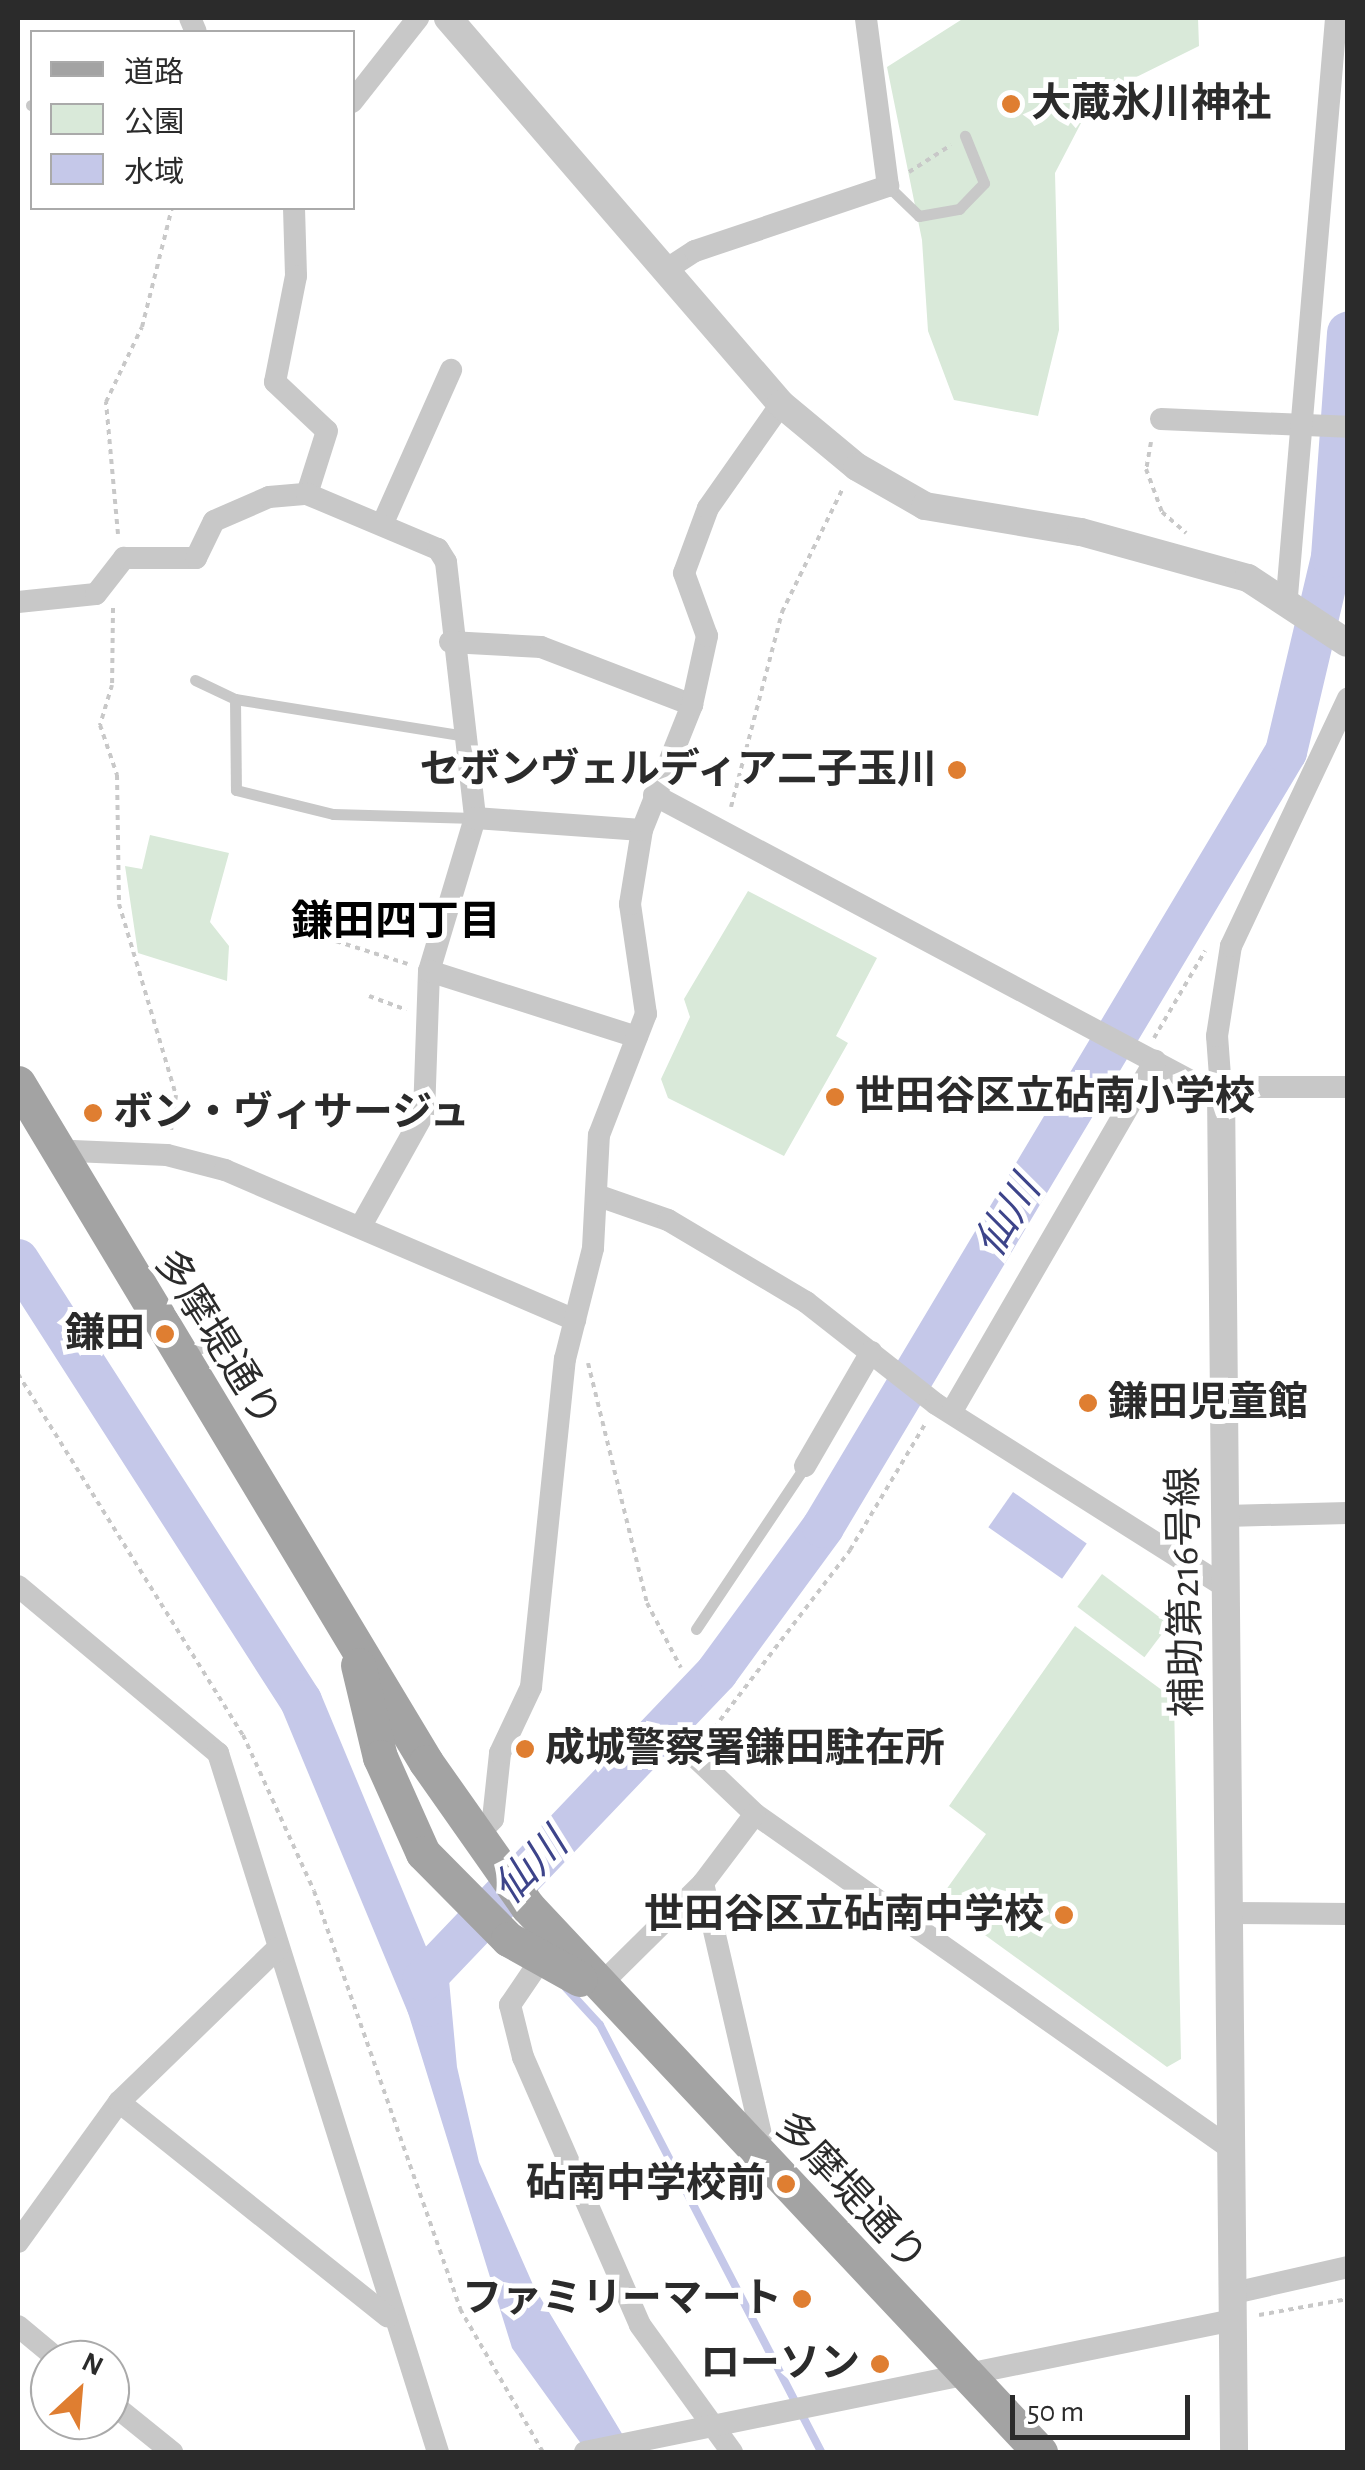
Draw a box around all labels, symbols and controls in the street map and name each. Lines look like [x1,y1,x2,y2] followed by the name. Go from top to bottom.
[30,30,355,210] legend
[124,58,184,88] text: 道路
[1031,80,1271,128] place label: 大蔵氷川神社
[1000,93,1022,115] marker: 大蔵氷川神社
[124,108,184,138] text: 公園
[124,158,184,188] text: 水域
[417,746,937,794] place label: セボンヴェルディア二子玉川
[946,759,968,781] marker: セボンヴェルディア二子玉川
[291,897,501,947] district label: 鎌田四丁目
[855,1073,1255,1121] place label: 世田谷区立砧南小学校
[824,1086,846,1108] marker: 世田谷区立砧南小学校
[113,1089,473,1137] place label: ボン・ヴィサージュ
[82,1102,104,1124] marker: ボン・ヴィサージュ
[965,1168,1051,1266] water label: 仙川
[144,1241,290,1437] street label: 多摩堤通り
[65,1310,145,1358] place label: 鎌田
[154,1323,176,1345] marker: 鎌田
[1108,1379,1308,1427] place label: 鎌田児童館
[1077,1392,1099,1414] marker: 鎌田児童館
[1160,1466,1212,1718] street label: 補助第216号線
[545,1725,945,1773] place label: 成城警察署鎌田駐在所
[514,1738,536,1760] marker: 成城警察署鎌田駐在所
[484,1819,578,1915] water label: 仙川
[644,1891,1044,1939] place label: 世田谷区立砧南中学校
[1053,1904,1075,1926] marker: 世田谷区立砧南中学校
[764,2102,936,2282] street label: 多摩堤通り
[526,2160,766,2208] place label: 砧南中学校前
[775,2173,797,2195] marker: 砧南中学校前
[462,2275,782,2323] place label: ファミリーマート
[791,2288,813,2310] marker: ファミリーマート
[30,2340,130,2440] north arrow
[700,2340,860,2388] place label: ローソン
[77,2348,107,2382] text: N
[869,2353,891,2375] marker: ローソン
[1015,2375,1195,2437] scale bar
[1027,2397,1084,2427] text: 50 m

